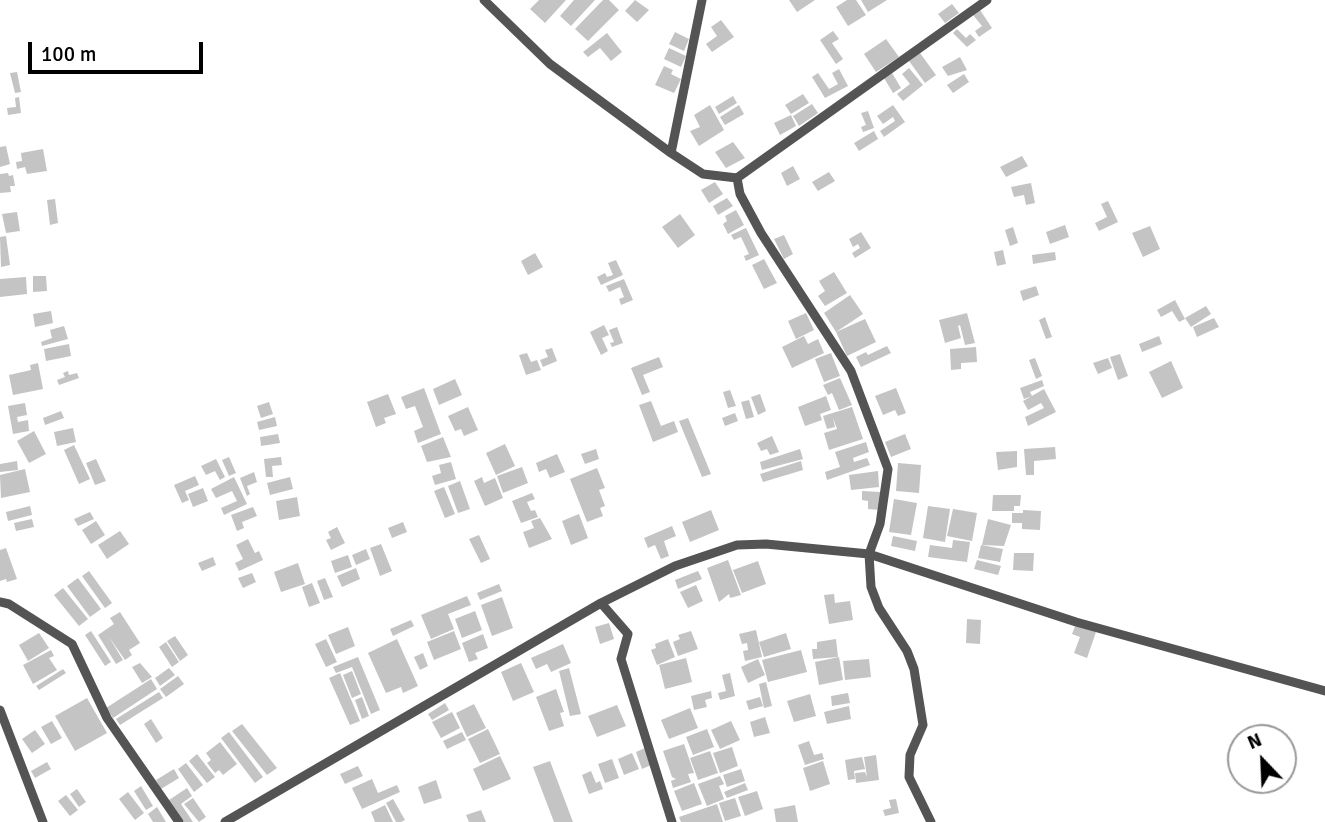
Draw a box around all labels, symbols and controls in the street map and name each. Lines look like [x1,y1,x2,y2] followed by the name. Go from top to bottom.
[32,28,206,72] scale bar
[41,41,96,67] text: 100 m
[1227,724,1297,794] north arrow
[1244,728,1265,755] text: N

